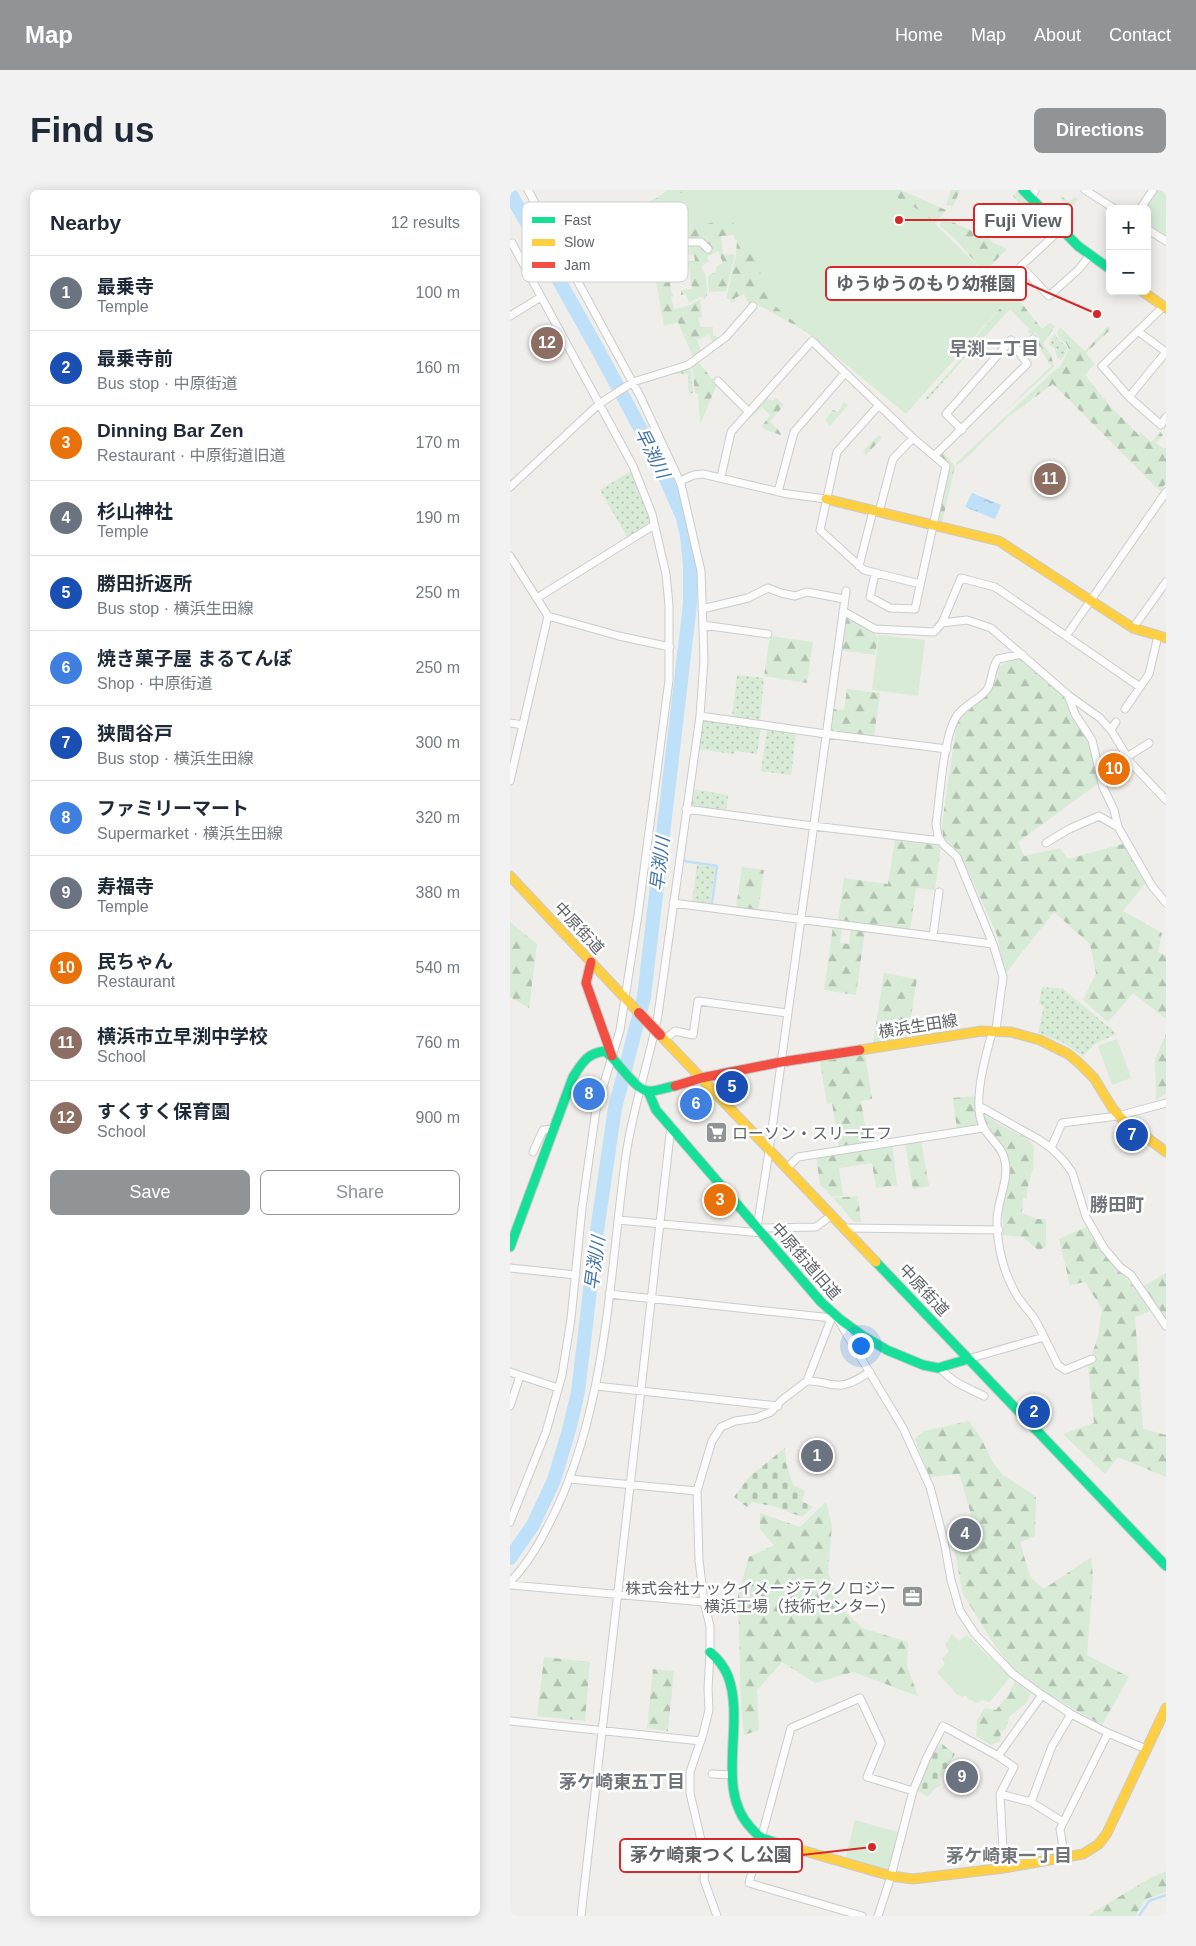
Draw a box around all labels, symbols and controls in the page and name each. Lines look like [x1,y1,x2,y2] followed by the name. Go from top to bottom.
[25,21,73,48] text: Map
[895,25,943,45] text: Home
[971,25,1006,45] text: Map
[1034,25,1081,45] text: About
[1109,25,1171,45] text: Contact
[1034,108,1166,153] button: Directions
[30,110,154,149] text: Find us
[522,202,688,282] legend
[974,204,1072,237] callout: Fuji View
[1106,205,1151,295] map controls
[1106,205,1151,250] button: +
[50,211,121,234] text: Nearby
[984,211,1063,231] text: Fuji View
[564,212,591,228] text: Fast
[391,214,460,231] text: 12 results
[564,234,595,250] text: Slow
[1106,250,1151,295] button: −
[564,257,590,273] text: Jam
[826,267,1026,300] callout: ゆうゆうのもり幼稚園
[836,274,1016,294] text: ゆうゆうのもり幼稚園
[97,276,154,297] text: 最乗寺
[62,284,70,301] text: 1
[416,284,460,301] text: 100 m
[97,298,149,315] text: Temple
[531,324,563,362] pin: 12
[949,339,1039,359] district label: 早渕二丁目
[97,348,173,369] text: 最乗寺前
[62,359,70,376] text: 2
[416,359,460,376] text: 160 m
[97,375,237,392] text: Bus stop · 中原街道
[97,420,244,441] text: Dinning Bar Zen
[631,424,674,483] water label: 早渕川
[62,434,70,451] text: 3
[416,434,460,451] text: 170 m
[97,447,286,464] text: Restaurant · 中原街道旧道
[1034,460,1066,498] pin: 11
[97,501,173,522] text: 杉山神社
[62,509,70,526] text: 4
[416,509,460,526] text: 190 m
[97,523,149,540] text: Temple
[97,573,192,594] text: 勝田折返所
[62,584,70,601] text: 5
[416,584,460,601] text: 250 m
[97,600,253,617] text: Bus stop · 横浜生田線
[97,648,292,669] text: 焼き菓子屋 まるてんぽ
[62,659,70,676] text: 6
[416,659,460,676] text: 250 m
[97,675,213,692] text: Shop · 中原街道
[97,723,173,744] text: 狭間谷戸
[62,734,70,751] text: 7
[416,734,460,751] text: 300 m
[97,750,253,767] text: Bus stop · 横浜生田線
[1098,750,1130,788] pin: 10
[97,798,249,819] text: ファミリーマート
[62,809,70,826] text: 8
[416,809,460,826] text: 320 m
[97,825,283,842] text: Supermarket · 横浜生田線
[647,834,673,892] water label: 早渕川
[97,876,154,897] text: 寿福寺
[62,884,70,901] text: 9
[416,884,460,901] text: 380 m
[97,898,149,915] text: Temple
[551,899,607,957] street label: 中原街道
[97,951,173,972] text: 民ちゃん
[57,959,75,976] text: 10
[416,959,460,976] text: 540 m
[97,973,175,990] text: Restaurant
[877,1011,959,1041] street label: 横浜生田線
[97,1026,268,1047] text: 横浜市立早渕中学校
[58,1034,74,1051] text: 11
[416,1034,460,1051] text: 760 m
[97,1048,146,1065] text: School
[716,1068,748,1106] pin: 5
[573,1075,605,1113] pin: 8
[680,1085,712,1123] pin: 6
[97,1101,230,1122] text: すくすく保育園
[57,1109,75,1126] text: 12
[416,1109,460,1126] text: 900 m
[1116,1116,1148,1154] pin: 7
[704,1121,728,1145] supermarket icon: ローソン・スリーエフ
[97,1123,146,1140] text: School
[732,1125,892,1142] place label: ローソン・スリーエフ
[50,1170,250,1215] button: Save
[260,1170,460,1215] button: Share
[704,1181,736,1219] pin: 3
[1090,1195,1144,1215] district label: 勝田町
[768,1219,844,1303] street label: 中原街道旧道
[581,1233,609,1291] water label: 早渕川
[896,1261,952,1319] street label: 中原街道
[848,1333,874,1359] your location
[1018,1393,1050,1431] pin: 2
[801,1437,833,1475] pin: 1
[949,1515,981,1553] pin: 4
[625,1580,896,1615] place label: 株式会社ナックイメージテクノロジー 横浜工場（技術センター）
[900,1585,924,1609] office icon: 株式会社ナックイメージテクノロジー 横浜工場（技術センター）
[946,1758,978,1796] pin: 9
[559,1772,685,1792] district label: 茅ケ崎東五丁目
[620,1839,802,1872] callout: 茅ケ崎東つくし公園
[630,1845,792,1865] text: 茅ケ崎東つくし公園
[946,1846,1072,1866] district label: 茅ケ崎東一丁目

